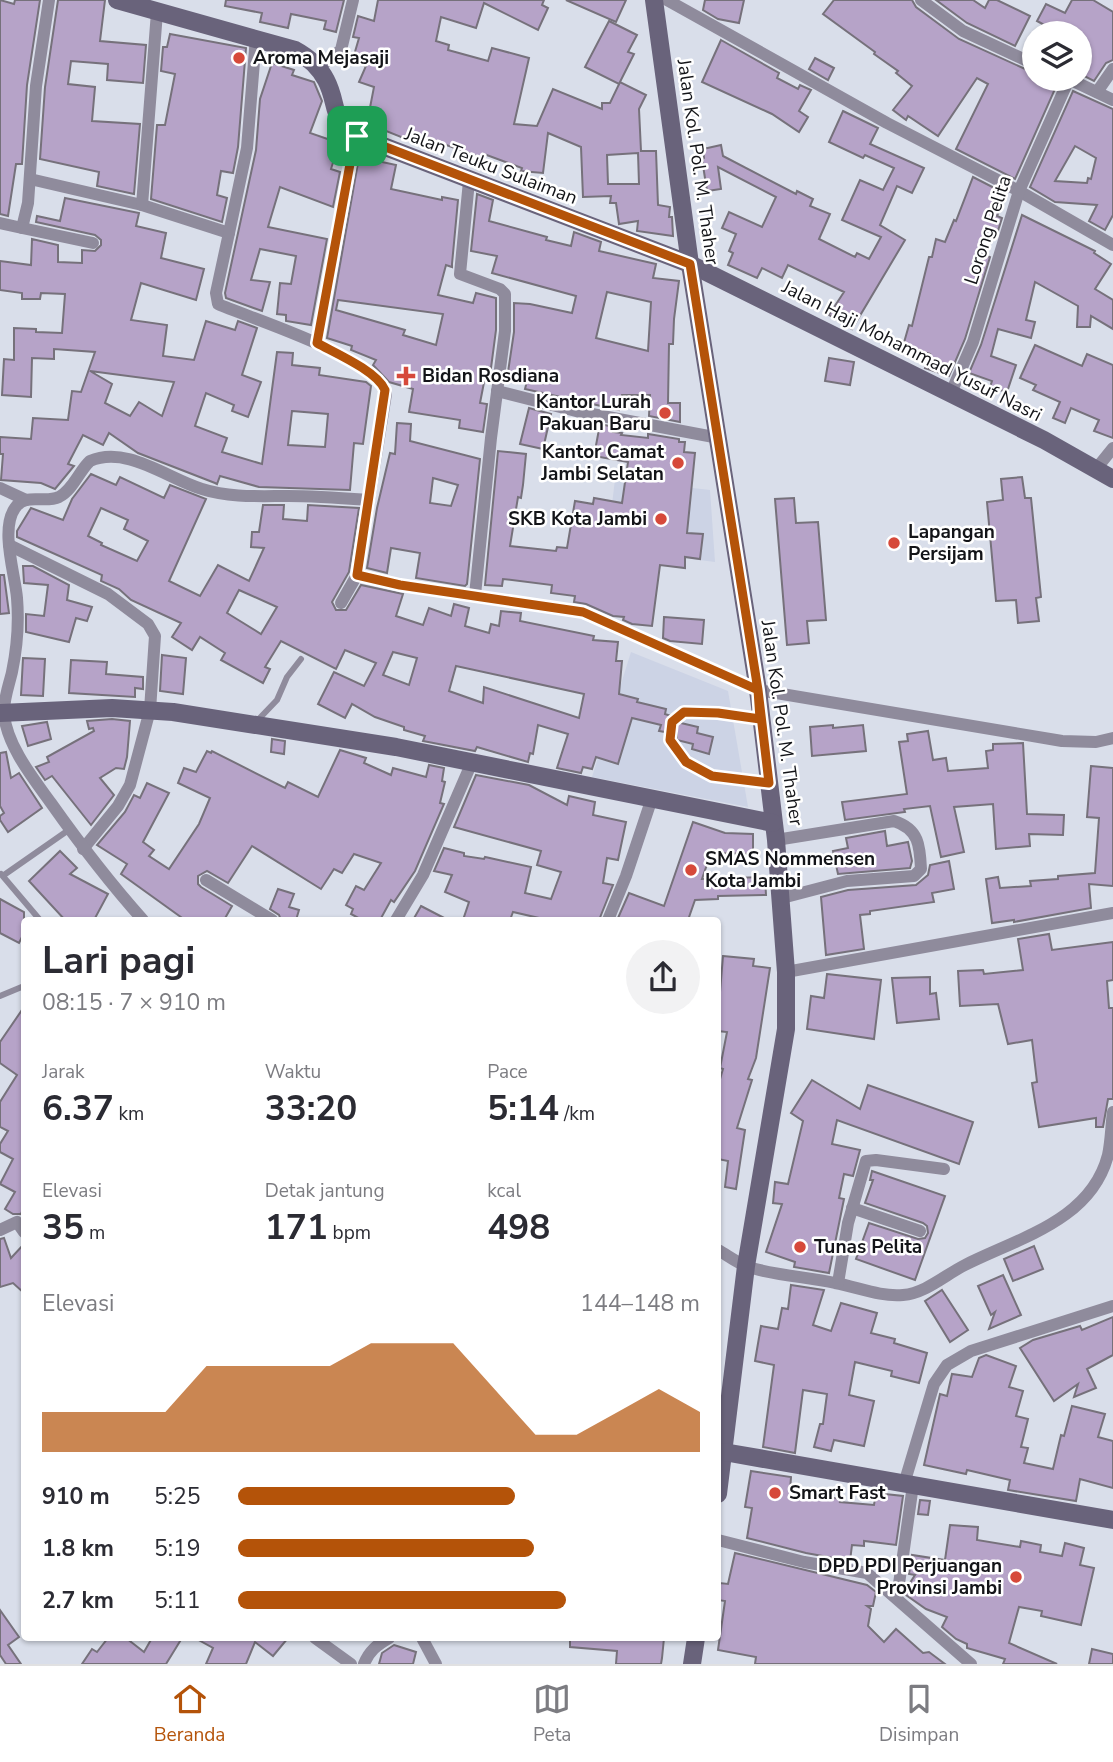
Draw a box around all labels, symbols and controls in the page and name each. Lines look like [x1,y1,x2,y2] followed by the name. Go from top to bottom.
[1022,21,1092,91] map controls
[1022,21,1092,91] button: layers
[253,45,389,71] place label: Aroma Mejasaji
[231,50,247,66] marker: Aroma Mejasaji
[671,56,725,267] street label: Jalan Kol. Pol. M. Thaher
[327,106,387,166] pin
[338,117,376,155] icon: arrive
[400,121,581,211] street label: Jalan Teuku Sulaiman
[958,172,1018,288] street label: Lorong Pelita
[777,274,1046,428] street label: Jalan Haji Mohammad Yusuf Nasri
[422,363,559,389] place label: Bidan Rosdiana
[396,366,416,386] marker: Bidan Rosdiana
[536,389,651,437] place label: Kantor Lurah Pakuan Baru
[657,405,673,421] marker: Kantor Lurah Pakuan Baru
[540,439,665,487] place label: Kantor Camat Jambi Selatan
[670,455,686,471] marker: Kantor Camat Jambi Selatan
[508,506,647,532] place label: SKB Kota Jambi
[653,511,669,527] marker: SKB Kota Jambi
[908,519,995,567] place label: Lapangan Persijam
[886,535,902,551] marker: Lapangan Persijam
[755,617,809,828] street label: Jalan Kol. Pol. M. Thaher
[705,846,875,894] place label: SMAS Nommensen Kota Jambi
[683,862,699,878] marker: SMAS Nommensen Kota Jambi
[42,935,195,986] text: Lari pagi
[626,940,700,1014] button: share
[42,987,226,1018] text: 08:15 · 7 × 910 m
[42,1059,85,1085] text: Jarak
[265,1059,321,1085] text: Waktu
[487,1059,528,1085] text: Pace
[42,1085,114,1132] text: 6.37
[265,1085,357,1132] text: 33:20
[487,1085,559,1132] text: 5:14
[114,1101,144,1127] text: km
[559,1101,595,1127] text: /km
[42,1178,102,1204] text: Elevasi
[265,1178,385,1204] text: Detak jantung
[487,1178,521,1204] text: kcal
[42,1204,84,1251] text: 35
[265,1204,328,1251] text: 171
[487,1204,550,1251] text: 498
[84,1220,105,1246] text: m
[328,1220,371,1246] text: bpm
[814,1234,922,1260] place label: Tunas Pelita
[792,1239,808,1255] marker: Tunas Pelita
[42,1288,114,1319] text: Elevasi
[580,1288,700,1319] text: 144–148 m
[789,1480,886,1506] place label: Smart Fast
[42,1481,110,1512] text: 910 m
[154,1481,201,1512] text: 5:25
[767,1485,783,1501] marker: Smart Fast
[42,1533,114,1564] text: 1.8 km
[154,1533,201,1564] text: 5:19
[818,1553,1002,1601] place label: DPD PDI Perjuangan Provinsi Jambi
[1008,1569,1024,1585] marker: DPD PDI Perjuangan Provinsi Jambi
[42,1585,114,1616] text: 2.7 km
[154,1585,201,1616] text: 5:11
[154,1680,225,1748] tab: Beranda
[533,1680,571,1748] tab: Peta
[879,1680,959,1748] tab: Disimpan

